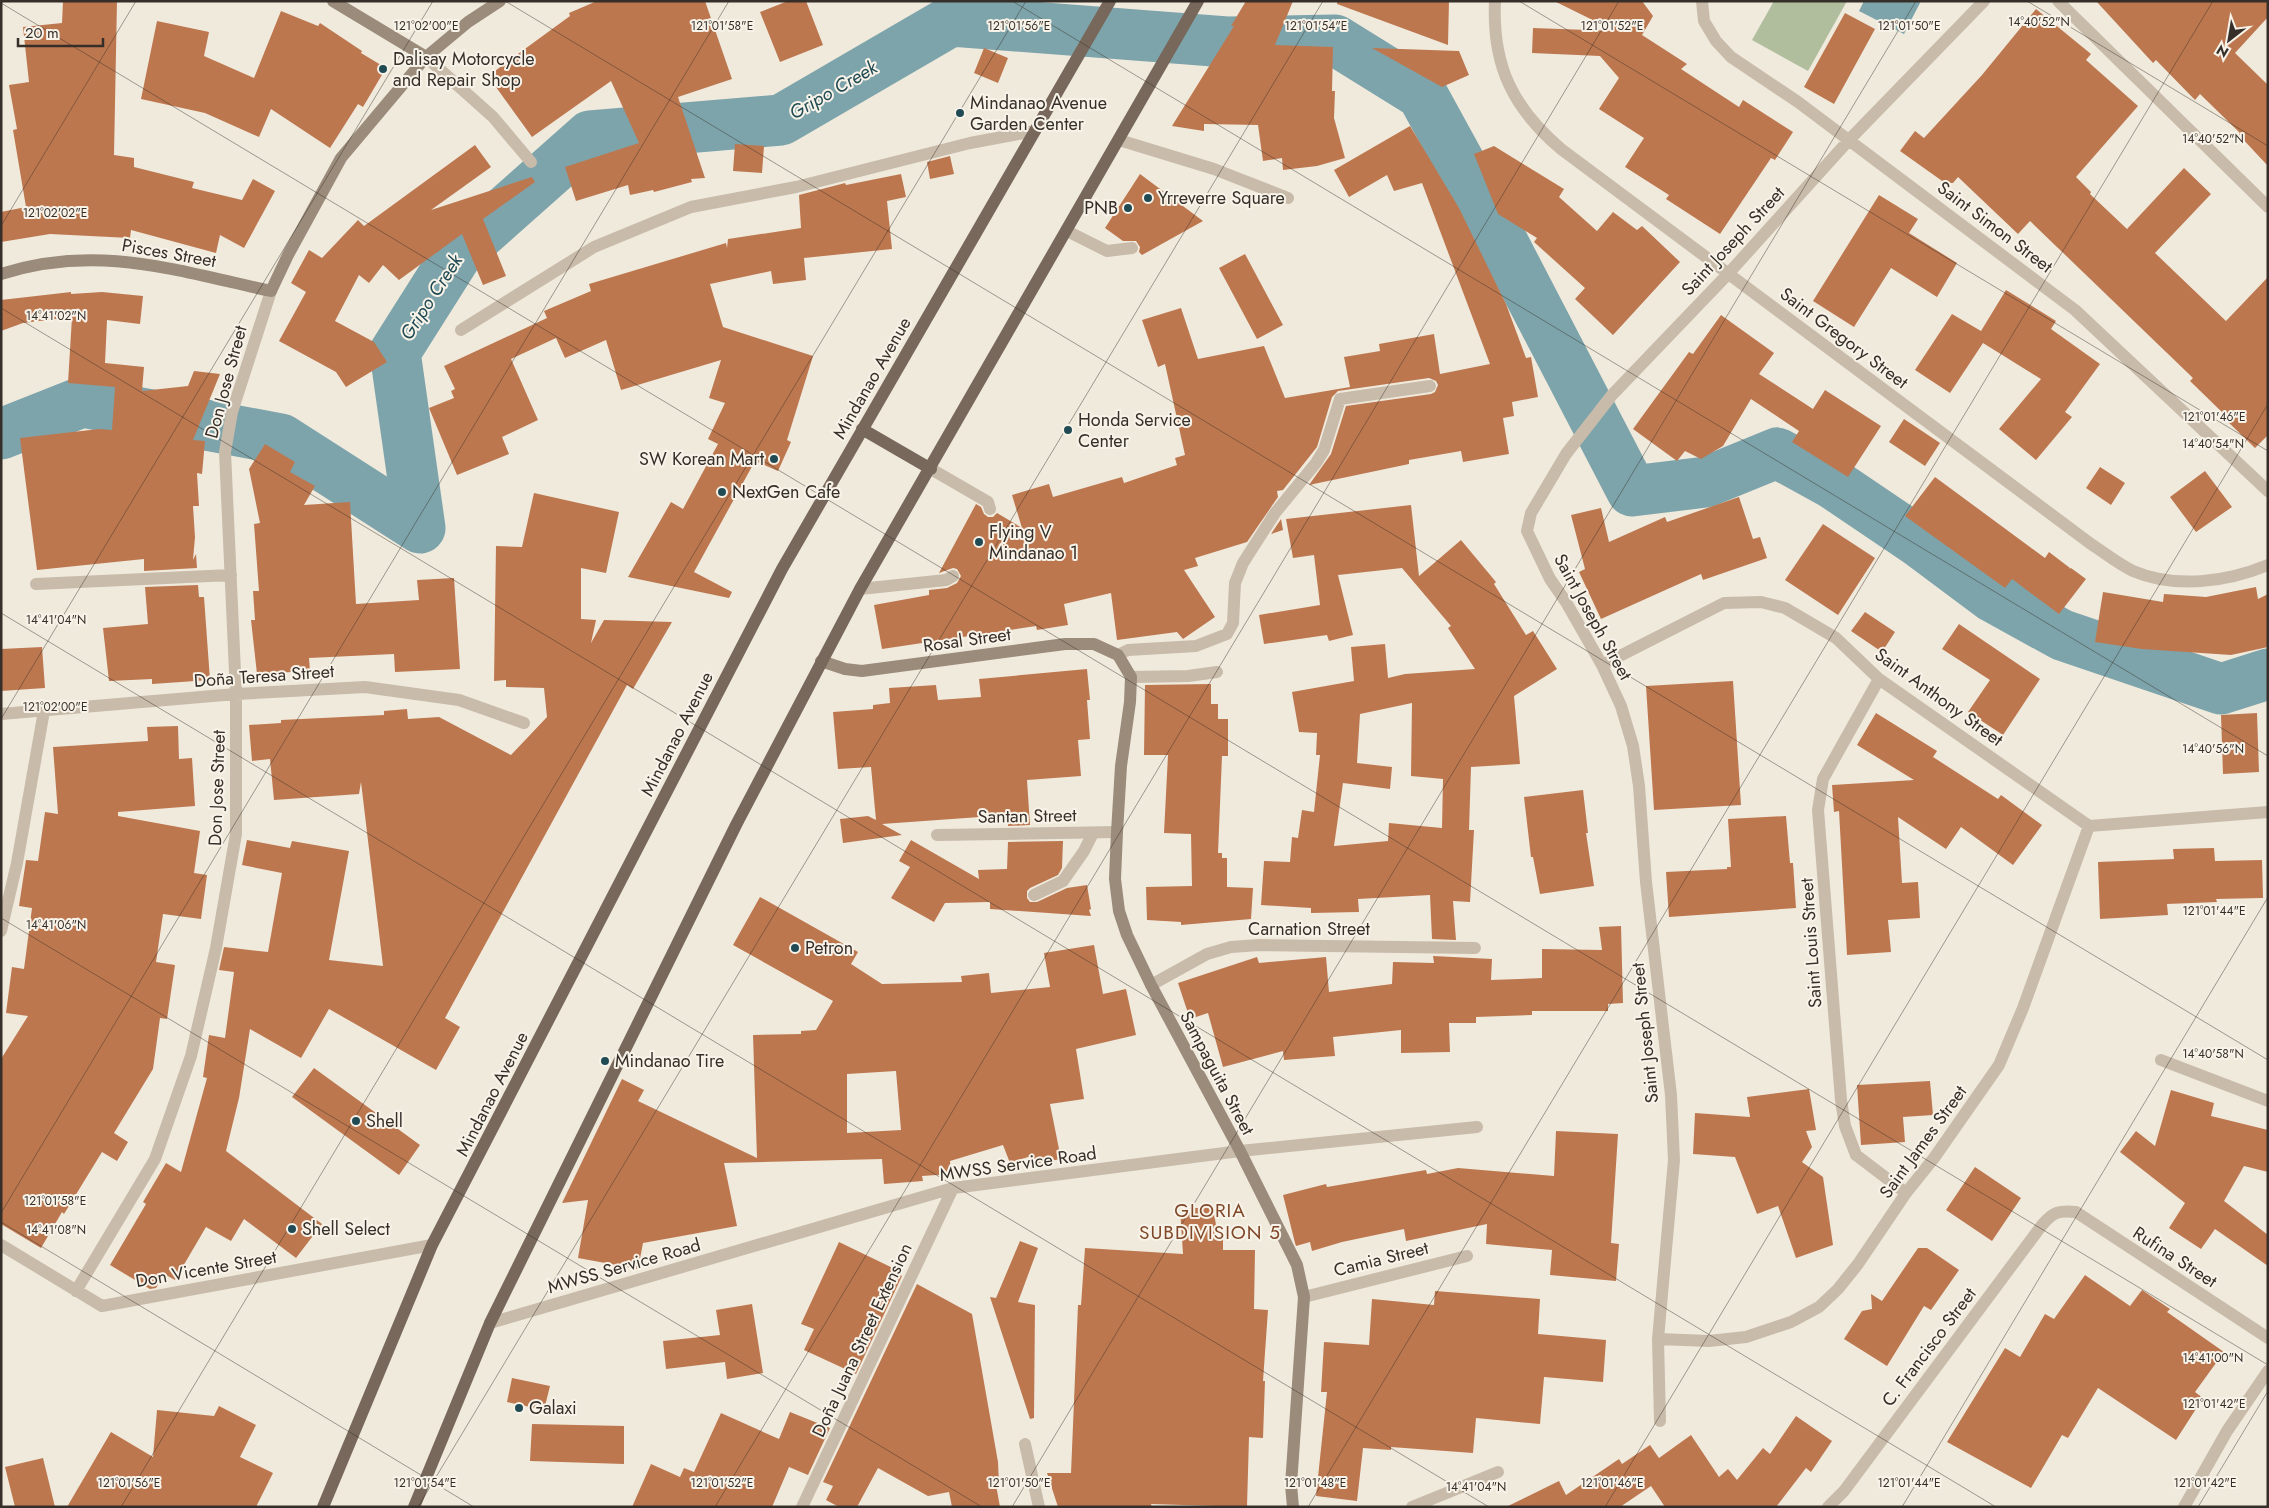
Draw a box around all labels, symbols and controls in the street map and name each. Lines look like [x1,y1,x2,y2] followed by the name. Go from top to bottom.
[2008,13,2070,31] text: 14°40'52"N
[18,15,102,47] scale bar
[2204,15,2254,65] north arrow
[394,17,459,35] text: 121°02'00"E
[691,17,753,35] text: 121°01'58"E
[988,17,1050,35] text: 121°01'56"E
[1285,17,1347,35] text: 121°01'54"E
[1581,17,1643,35] text: 121°01'52"E
[1877,17,1941,35] text: 121°01'50"E
[25,22,59,44] text: 20 m
[2212,40,2232,63] text: N
[393,46,535,93] place label: Dalisay Motorcycle and Repair Shop
[784,53,883,126] water label: Gripo Creek
[377,63,389,75] marker: Dalisay Motorcycle and Repair Shop
[970,90,1107,137] place label: Mindanao Avenue Garden Center
[954,107,966,119] marker: Mindanao Avenue Garden Center
[2182,130,2244,148] text: 14°40'52"N
[1932,175,2059,279] street label: Saint Simon Street
[1675,180,1791,301] street label: Saint Joseph Street
[1158,185,1285,211] place label: Yrreverre Square
[1142,192,1154,204] marker: Yrreverre Square
[1084,195,1118,221] place label: PNB
[1122,202,1134,214] marker: PNB
[23,204,87,222] text: 121°02'02"E
[120,232,219,274] street label: Pisces Street
[393,248,469,345] water label: Gripo Creek
[1774,281,1914,395] street label: Saint Gregory Street
[26,307,86,325] text: 14°41'02"N
[826,312,918,444] street label: Mindanao Avenue
[198,322,254,441] street label: Don Jose Street
[1078,407,1191,454] place label: Honda Service Center
[2182,408,2246,426] text: 121°01'46"E
[1062,424,1074,436] marker: Honda Service Center
[2182,435,2244,453] text: 14°40'54"N
[639,446,765,472] place label: SW Korean Mart
[768,453,780,465] marker: SW Korean Mart
[732,479,840,505] place label: NextGen Cafe
[716,486,728,498] marker: NextGen Cafe
[989,519,1078,566] place label: Flying V Mindanao 1
[973,536,985,548] marker: Flying V Mindanao 1
[1547,549,1639,686] street label: Saint Joseph Street
[26,611,86,629] text: 14°41'04"N
[921,621,1013,659] street label: Rosal Street
[1869,642,2009,753] street label: Saint Anthony Street
[193,658,336,694] street label: Doña Teresa Street
[634,667,720,801] street label: Mindanao Avenue
[23,698,88,716] text: 121°02'00"E
[202,729,232,846] street label: Don Jose Street
[2182,740,2244,758] text: 14°40'56"N
[977,802,1077,830] street label: Santan Street
[1793,877,1829,1009] street label: Saint Louis Street
[2182,902,2246,920] text: 121°01'44"E
[26,916,86,934] text: 14°41'06"N
[1248,916,1371,942] street label: Carnation Street
[805,935,853,961] place label: Petron
[789,942,801,954] marker: Petron
[1625,961,1665,1105] street label: Saint Joseph Street
[1173,1006,1261,1140] street label: Sampaguita Street
[449,1027,535,1161] street label: Mindanao Avenue
[2182,1045,2244,1063] text: 14°40'58"N
[615,1048,724,1074] place label: Mindanao Tire
[599,1055,611,1067] marker: Mindanao Tire
[1873,1080,1973,1204] street label: Saint James Street
[366,1108,403,1134] place label: Shell
[350,1115,362,1127] marker: Shell
[938,1140,1098,1188] street label: MWSS Service Road
[24,1192,86,1210] text: 121°01'58"E
[1139,1197,1281,1246] district label: GLORIA SUBDIVISION 5
[302,1216,390,1242] place label: Shell Select
[2128,1220,2223,1294] street label: Rufina Street
[26,1221,86,1239] text: 14°41'08"N
[286,1223,298,1235] marker: Shell Select
[544,1232,704,1300] street label: MWSS Service Road
[1331,1235,1432,1283] street label: Camia Street
[806,1239,918,1441] street label: Doña Juana Street Extension
[133,1244,279,1294] street label: Don Vicente Street
[1876,1281,1983,1412] street label: C. Francisco Street
[2183,1349,2243,1367] text: 14°41'00"N
[529,1395,577,1421] place label: Galaxi
[2183,1395,2246,1413] text: 121°01'42"E
[513,1402,525,1414] marker: Galaxi
[98,1474,160,1492] text: 121°01'56"E
[394,1474,456,1492] text: 121°01'54"E
[691,1474,753,1492] text: 121°01'52"E
[987,1474,1051,1492] text: 121°01'50"E
[1284,1474,1346,1492] text: 121°01'48"E
[1580,1474,1644,1492] text: 121°01'46"E
[1877,1474,1941,1492] text: 121°01'44"E
[2174,1474,2237,1492] text: 121°01'42"E
[1446,1478,1506,1496] text: 14°41'04"N

